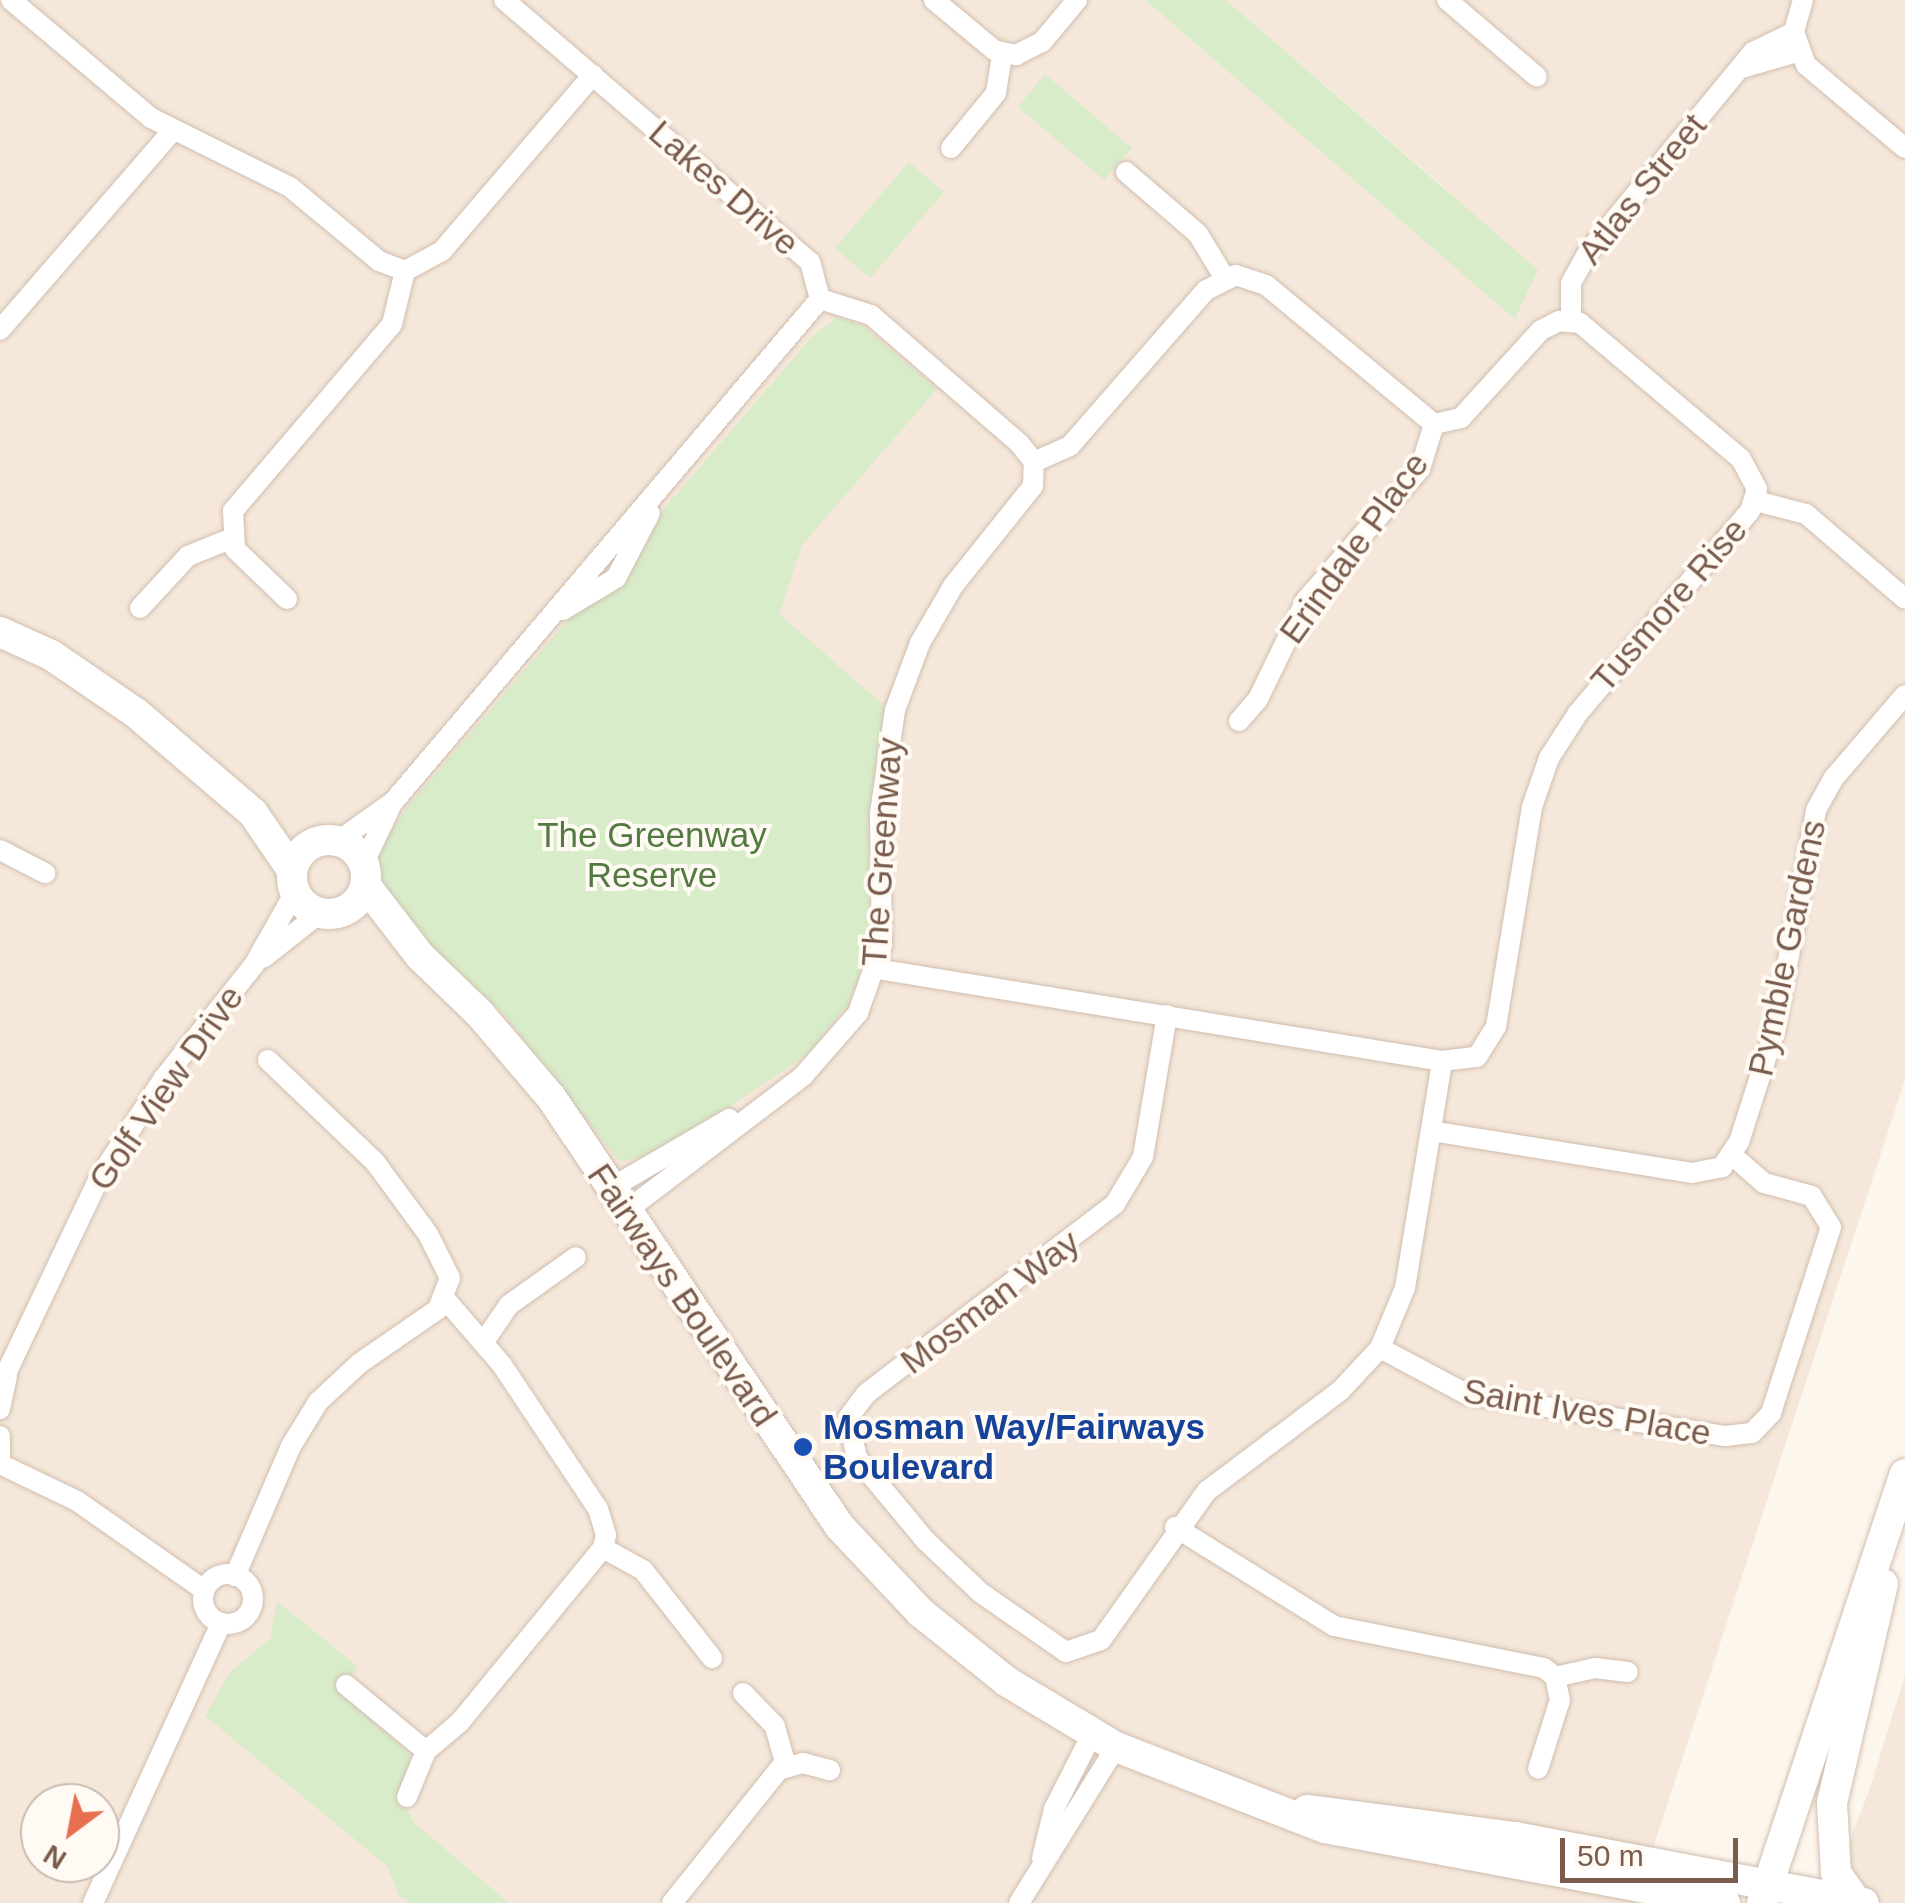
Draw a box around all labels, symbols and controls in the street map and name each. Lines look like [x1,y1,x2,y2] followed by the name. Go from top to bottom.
[1569,105,1715,273] street label: Atlas Street
[640,112,808,264] street label: Lakes Drive
[1271,444,1437,652] street label: Erindale Place
[1582,510,1756,700] street label: Tusmore Rise
[853,736,911,968] street label: The Greenway
[537,814,767,896] park label: The Greenway Reserve
[1739,816,1835,1080] street label: Pymble Gardens
[80,977,252,1199] street label: Golf View Drive
[579,1156,785,1434] street label: Fairways Boulevard
[892,1221,1088,1383] street label: Mosman Way
[1460,1370,1714,1454] street label: Saint Ives Place
[823,1406,1205,1488] place label: Mosman Way/Fairways Boulevard
[792,1436,814,1458] marker: Mosman Way/Fairways Boulevard
[20,1783,120,1883] north arrow
[1565,1818,1742,1880] scale bar
[38,1839,72,1876] text: N
[1577,1839,1644,1872] text: 50 m

